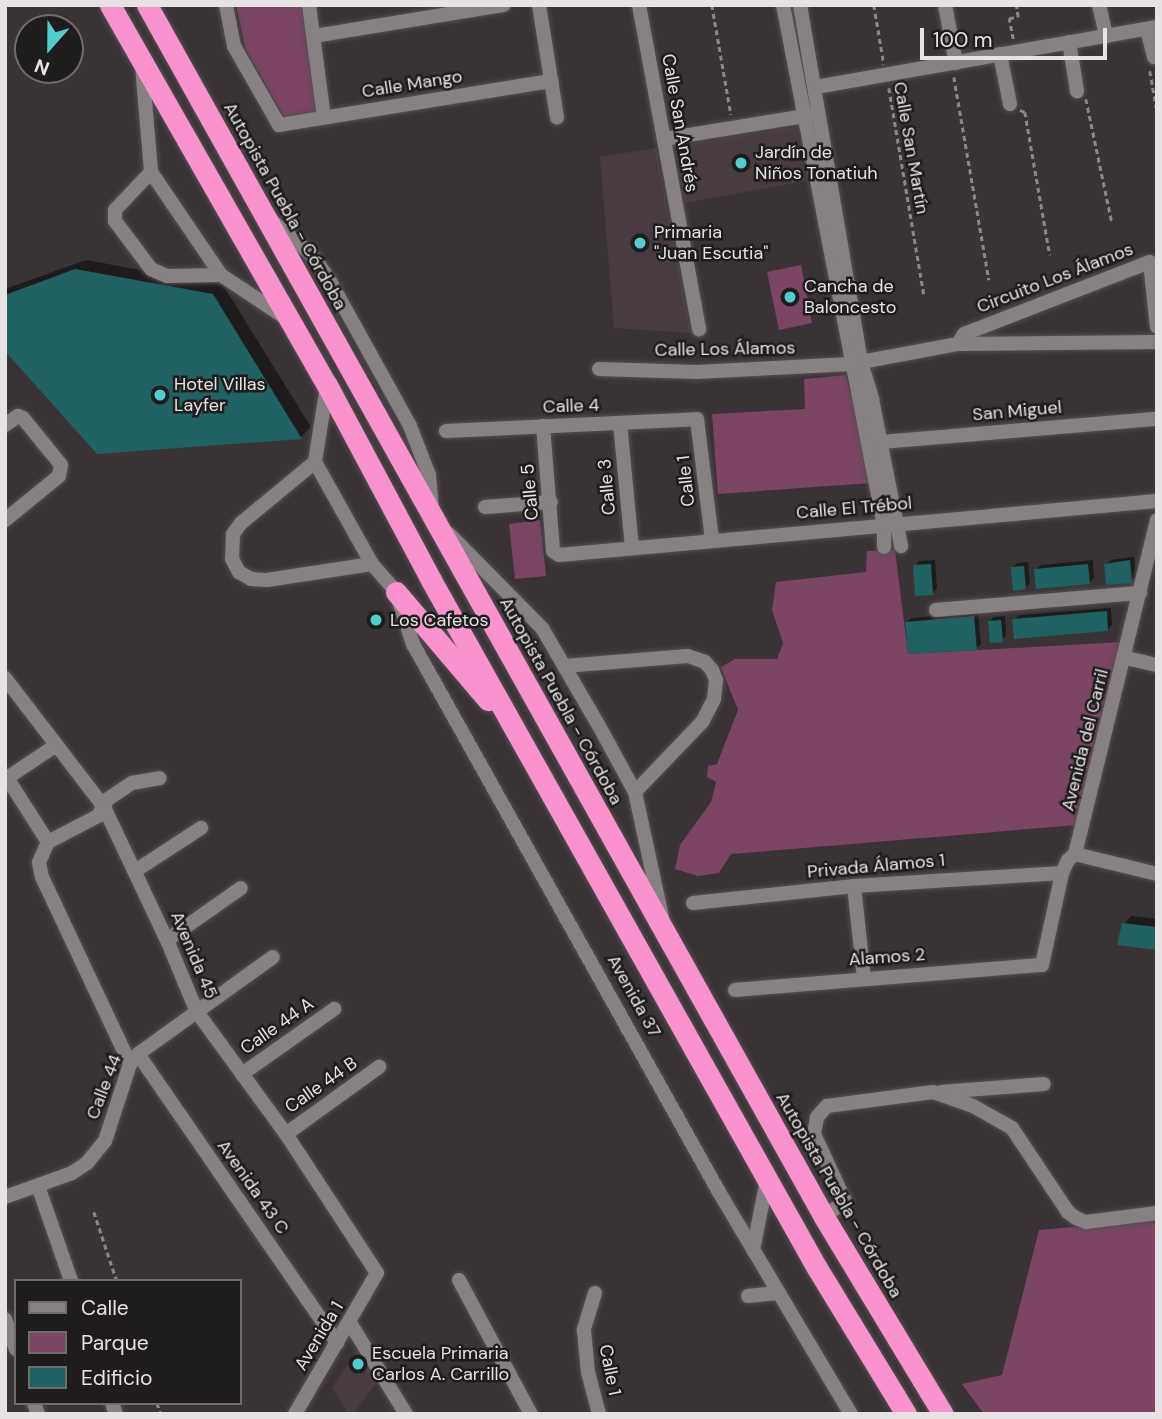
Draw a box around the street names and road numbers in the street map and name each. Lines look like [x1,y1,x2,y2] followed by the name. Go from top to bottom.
[657,52,703,194] street label: Calle San Andrés
[360,65,464,103] street label: Calle Mango
[889,80,933,216] street label: Calle San Martín
[219,99,351,313] street label: Autopista Puebla - Córdoba
[974,238,1136,318] street label: Circuito Los Álamos
[654,337,796,361] street label: Calle Los Álamos
[542,394,600,418] street label: Calle 4
[972,396,1062,426] street label: San Miguel
[673,454,699,508] street label: Calle 1
[594,458,620,516] street label: Calle 3
[517,463,543,521] street label: Calle 5
[795,492,913,524] street label: Calle El Trébol
[495,594,627,808] street label: Autopista Puebla - Córdoba
[1057,667,1113,813] street label: Avenida del Carril
[806,849,946,883] street label: Privada Álamos 1
[166,908,222,1002] street label: Avenida 45
[848,944,926,970] street label: Alamos 2
[603,951,665,1041] street label: Avenida 37
[236,993,318,1059] street label: Calle 44 A
[82,1052,126,1122] street label: Calle 44
[281,1052,361,1118] street label: Calle 44 B
[771,1088,907,1302] street label: Autopista Puebla - Córdoba
[213,1136,293,1238] street label: Avenida 43 C
[290,1298,348,1374] street label: Avenida 1
[594,1343,626,1397] street label: Calle 1

